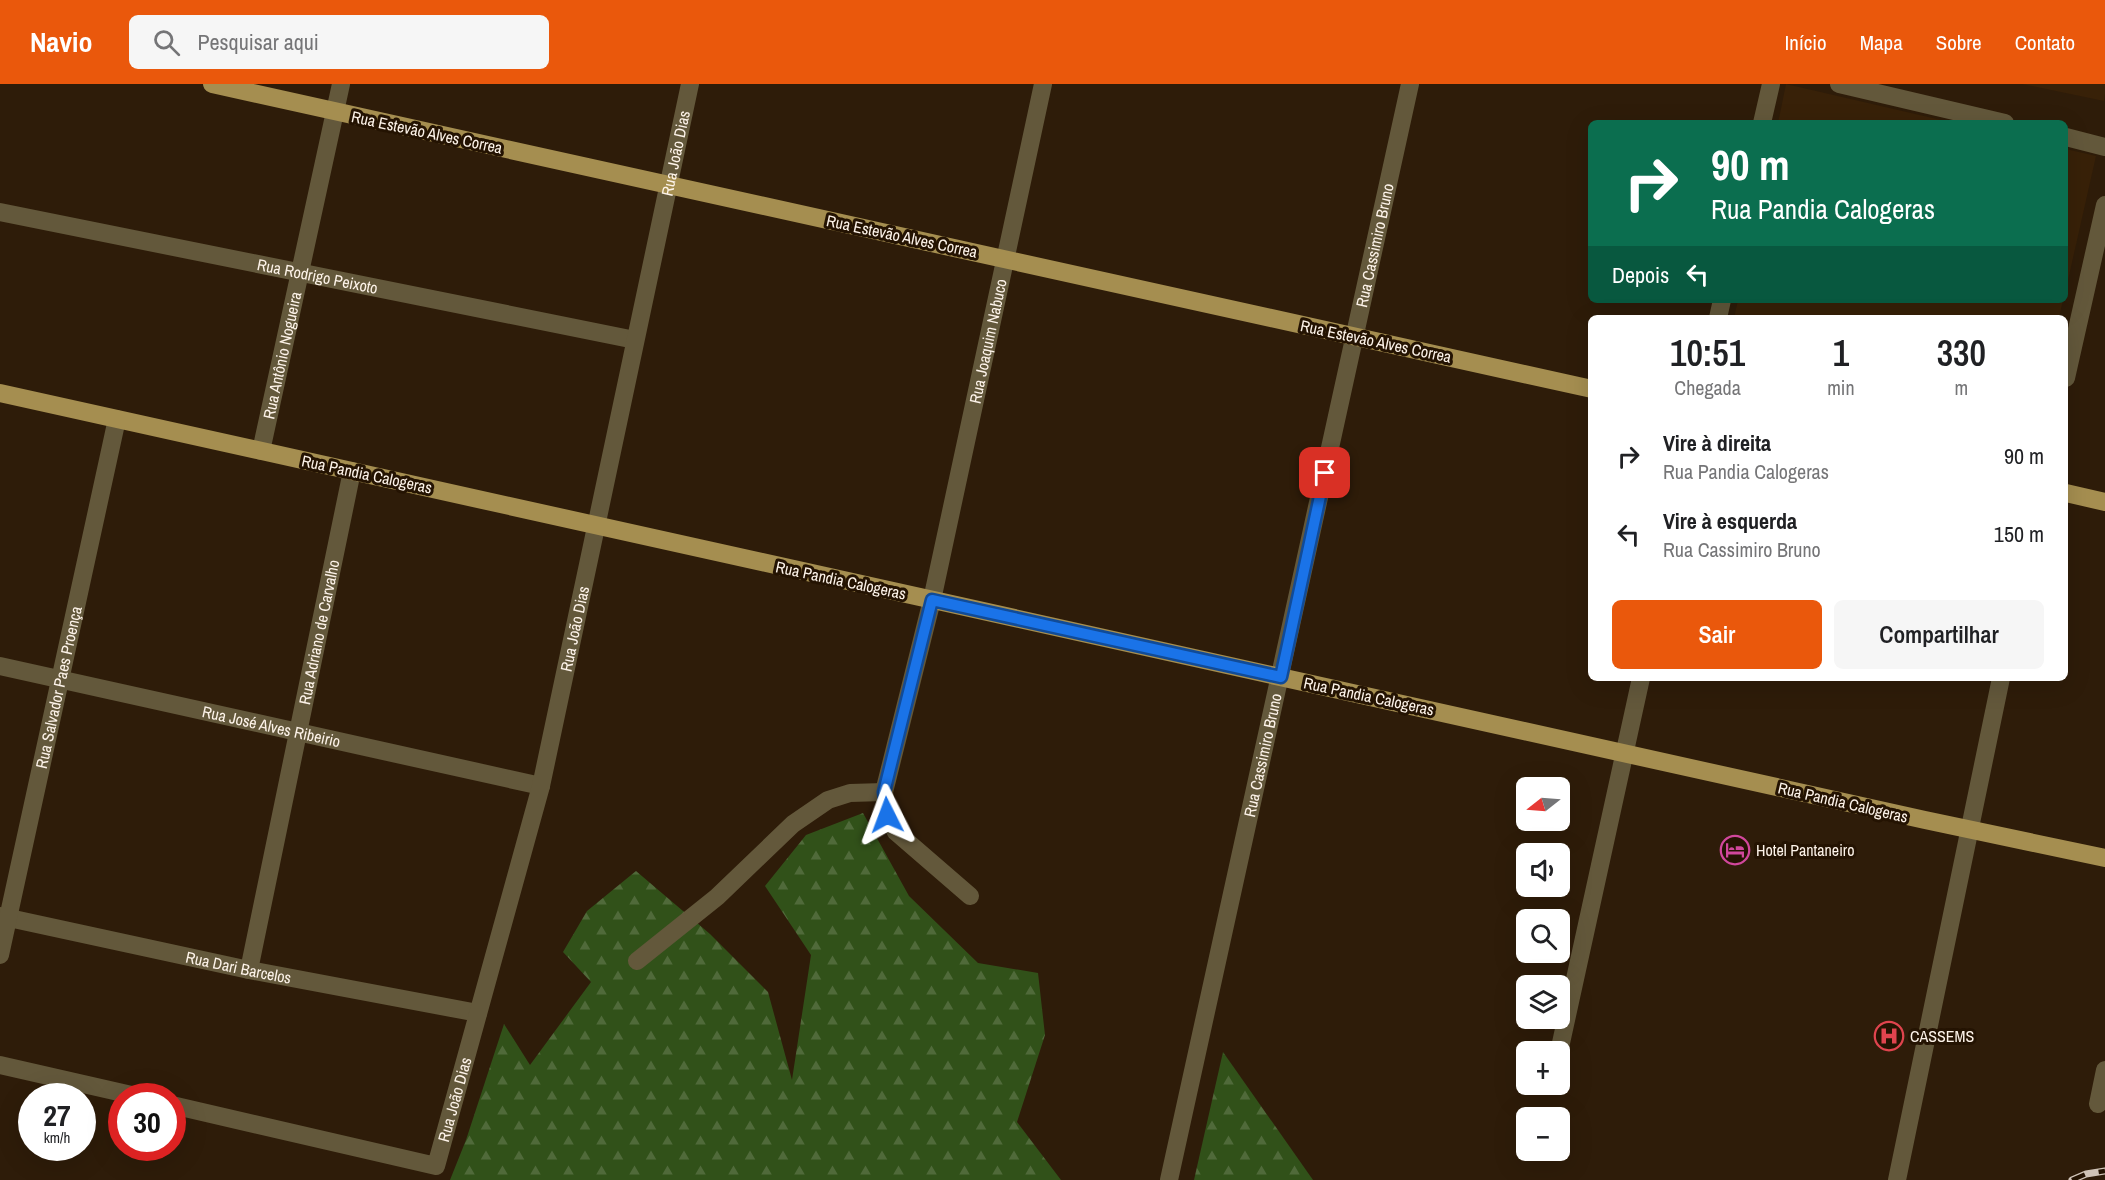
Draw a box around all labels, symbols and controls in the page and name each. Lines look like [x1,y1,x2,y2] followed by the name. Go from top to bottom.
[129,15,549,69] search box
[30,23,93,61] text: Navio
[150,26,183,59] icon: search
[198,27,319,57] text: Pesquisar aqui
[1785,28,1827,57] text: Início
[1860,28,1903,57] text: Mapa
[1936,28,1982,57] text: Sobre
[2015,28,2075,57] text: Contato
[349,105,505,159] street label: Rua Estevão Alves Correa
[656,109,695,198] street label: Rua João Dias
[1711,137,1790,193] text: 90 m
[1612,144,1690,222] icon: right
[1350,181,1399,309] street label: Rua Cassimiro Bruno
[1711,191,1935,227] text: Rua Pandia Calogeras
[824,209,980,263] street label: Rua Estevão Alves Correa
[255,253,380,299] street label: Rua Rodrigo Peixoto
[1681,258,1714,291] icon: left
[1612,260,1669,290] text: Depois
[964,277,1012,405] street label: Rua Joaquim Nabuco
[257,289,307,421] street label: Rua Antônio Nogueira
[1298,314,1454,368] street label: Rua Estevão Alves Correa
[1670,329,1745,377] text: 10:51
[1833,329,1849,377] text: 1
[1937,329,1986,377] text: 330
[1674,374,1741,401] text: Chegada
[1827,374,1855,401] text: min
[1954,374,1968,401] text: m
[1663,428,1771,458] text: Vire à direita
[1612,440,1645,473] icon: right
[2004,441,2044,471] text: 90 m
[1299,447,1350,498] pin
[300,449,434,499] street label: Rua Pandia Calogeras
[1308,456,1341,489] icon: arrive
[1663,458,1829,485] text: Rua Pandia Calogeras
[1663,506,1797,536] text: Vire à esquerda
[1612,518,1645,551] icon: left
[1994,519,2044,549] text: 150 m
[1663,536,1821,563] text: Rua Cassimiro Bruno
[774,555,908,605] street label: Rua Pandia Calogeras
[293,558,344,707] street label: Rua Adriano de Carvalho
[555,584,594,673] street label: Rua João Dias
[1612,600,1822,669] button: Sair
[1834,600,2044,669] button: Compartilhar
[30,603,87,771] street label: Rua Salvador Paes Proença
[1302,671,1436,721] street label: Rua Pandia Calogeras
[1238,691,1287,819] street label: Rua Cassimiro Bruno
[200,700,343,752] street label: Rua José Alves Ribeirio
[1776,776,1910,828] street label: Rua Pandia Calogeras
[1516,777,1570,831] north arrow
[1516,777,1570,1161] map controls
[855,783,919,847] position arrow
[1719,834,1751,866] hotel icon: Hotel Pantaneiro
[1756,839,1854,861] place label: Hotel Pantaneiro
[1516,843,1570,897] button: sound
[1516,909,1570,963] button: search
[184,946,293,989] street label: Rua Dari Barcelos
[1516,975,1570,1029] button: layers
[1873,1020,1905,1052] hospital icon: CASSEMS
[1910,1025,1974,1047] place label: CASSEMS
[1516,1041,1570,1095] button: +
[432,1055,477,1144] street label: Rua João Dias
[108,1083,186,1161] speed limit sign: 30
[43,1095,71,1135] text: 27
[1516,1107,1570,1161] button: −
[44,1127,70,1148] text: km/h

